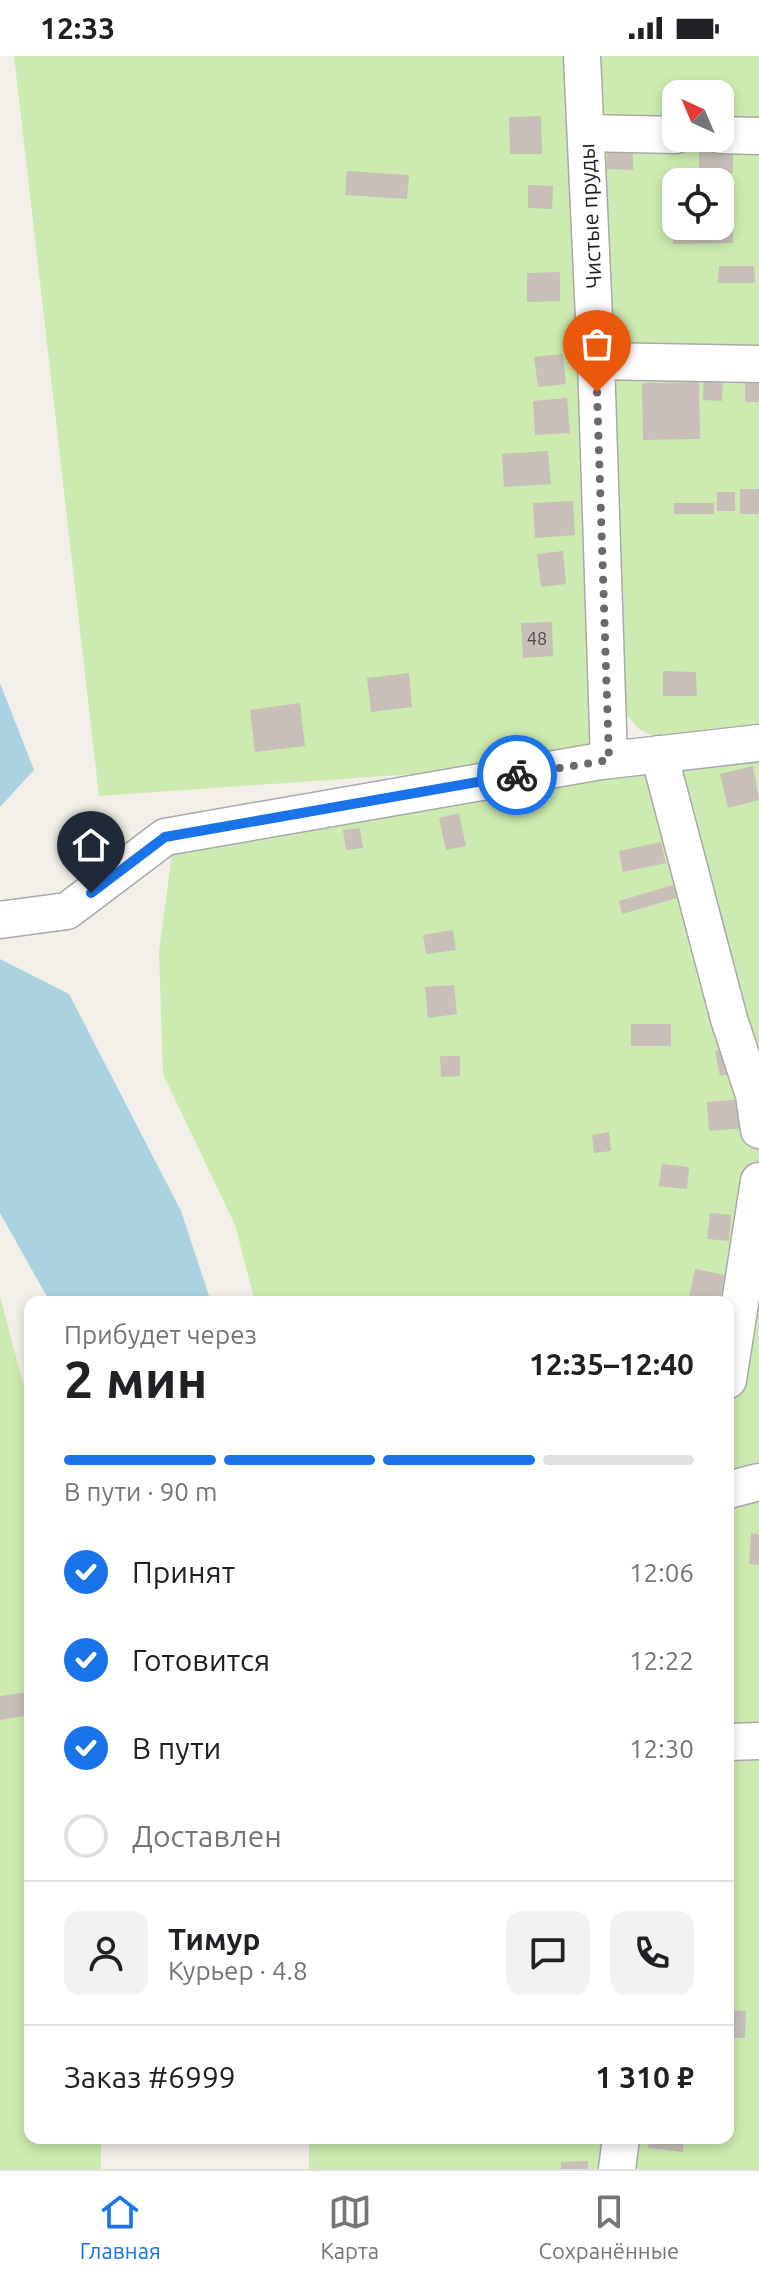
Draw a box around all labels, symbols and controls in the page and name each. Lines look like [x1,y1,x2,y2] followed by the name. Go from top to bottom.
[40,11,115,45] text: 12:33
[662,80,734,152] north arrow
[662,80,734,240] map controls
[573,143,606,289] street label: Чистые пруды
[662,168,734,240] button: locate
[563,310,631,392] pin
[575,322,619,366] icon: bag
[527,628,547,648] house number: 48
[477,735,557,815] courier
[495,753,539,797] icon: bike
[57,811,125,893] pin
[69,823,113,867] icon: home
[64,1320,257,1349] text: Прибудет через
[529,1347,694,1381] text: 12:35–12:40
[64,1350,207,1408] text: 2 мин
[64,1477,217,1506] text: В пути · 90 m
[64,1550,108,1594] icon: check
[132,1555,235,1589] text: Принят
[629,1558,694,1587] text: 12:06
[64,1638,108,1682] icon: check
[132,1643,270,1677] text: Готовится
[629,1646,694,1675] text: 12:22
[64,1726,108,1770] icon: check
[132,1731,221,1765] text: В пути
[629,1734,694,1763] text: 12:30
[132,1819,282,1853] text: Доставлен
[64,1911,148,1995] button: person
[506,1911,590,1995] button: chat
[610,1911,694,1995] button: phone
[168,1922,260,1956] text: Тимур
[168,1956,308,1985] text: Курьер · 4.8
[64,2060,236,2094] text: Заказ #6999
[595,2060,694,2094] text: 1 310 ₽
[80,2190,161,2263] tab: Главная
[320,2190,379,2263] tab: Карта
[539,2190,679,2263] tab: Сохранённые

